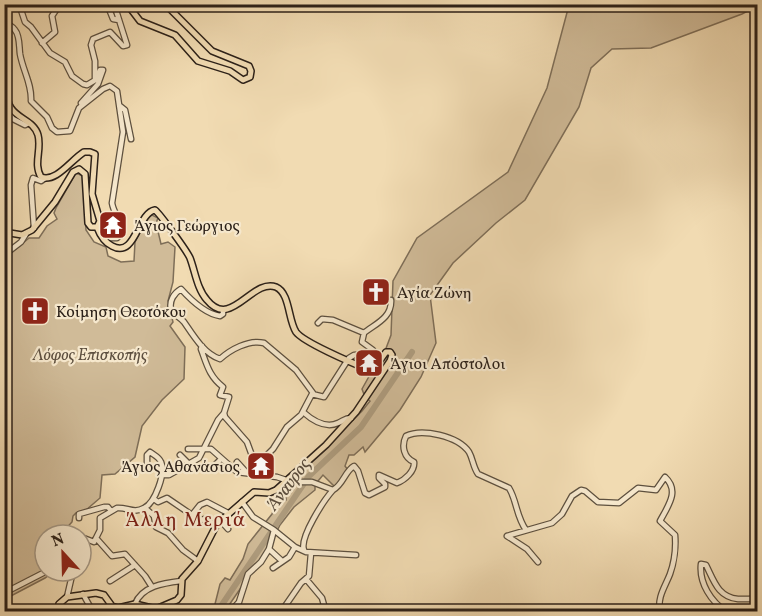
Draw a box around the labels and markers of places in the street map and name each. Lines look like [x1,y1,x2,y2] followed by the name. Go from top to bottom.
[97,209,129,241] temple icon: Άγιος Γεώργιος
[134,216,240,238] place label: Άγιος Γεώργιος
[360,276,392,308] church icon: Αγία Ζώνη
[397,283,472,305] place label: Αγία Ζώνη
[19,295,51,327] church icon: Κοίμηση Θεοτόκου
[56,302,186,324] place label: Κοίμηση Θεοτόκου
[353,347,385,379] temple icon: Άγιοι Απόστολοι
[390,354,505,376] place label: Άγιοι Απόστολοι
[245,450,277,482] temple icon: Άγιος Αθανάσιος
[121,457,240,479] place label: Άγιος Αθανάσιος

